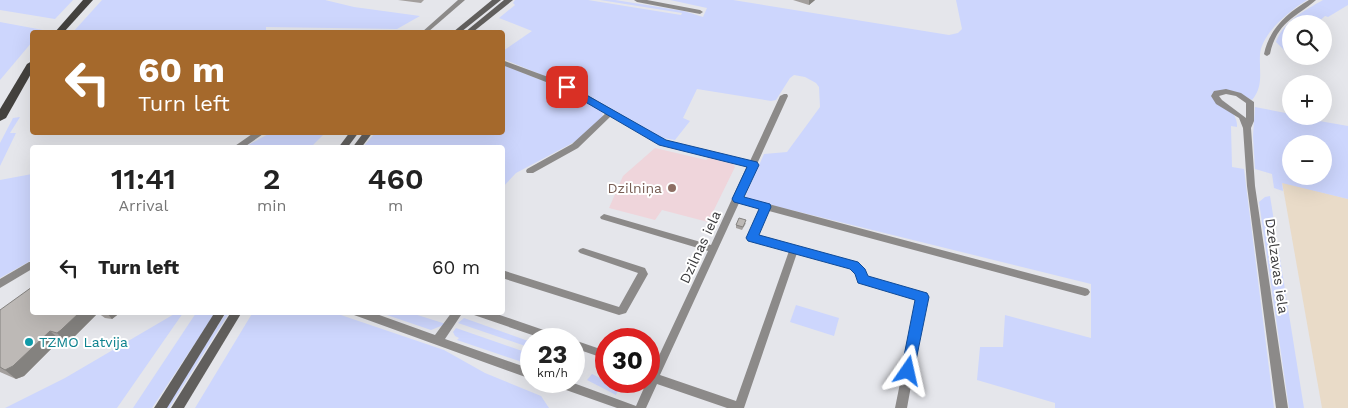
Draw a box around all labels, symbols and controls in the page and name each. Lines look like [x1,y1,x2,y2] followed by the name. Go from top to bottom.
[1282,15,1332,185] map controls
[1282,15,1332,65] button: search
[138,49,225,91] text: 60 m
[55,50,120,115] icon: left
[546,66,588,108] pin
[553,73,581,101] icon: arrive
[1282,75,1332,125] button: +
[138,91,230,116] text: Turn left
[1282,135,1332,185] button: −
[111,161,176,196] text: 11:41
[263,161,281,196] text: 2
[367,161,424,196] text: 460
[608,180,662,197] place label: Dzilniņa
[666,182,678,194] marker: Dzilniņa
[119,196,168,215] text: Arrival
[257,196,286,215] text: min
[388,196,403,215] text: m
[676,208,724,286] street label: Dzilnas iela
[1262,217,1292,315] street label: Dzelzavas iela
[55,254,83,282] icon: left
[98,256,179,279] text: Turn left
[432,256,480,279] text: 60 m
[595,328,660,393] speed limit sign: 30
[39,334,128,350] place label: TZMO Latvija
[23,336,35,348] marker: TZMO Latvija
[538,340,567,369] text: 23
[881,344,933,396] position arrow
[537,366,568,380] text: km/h

